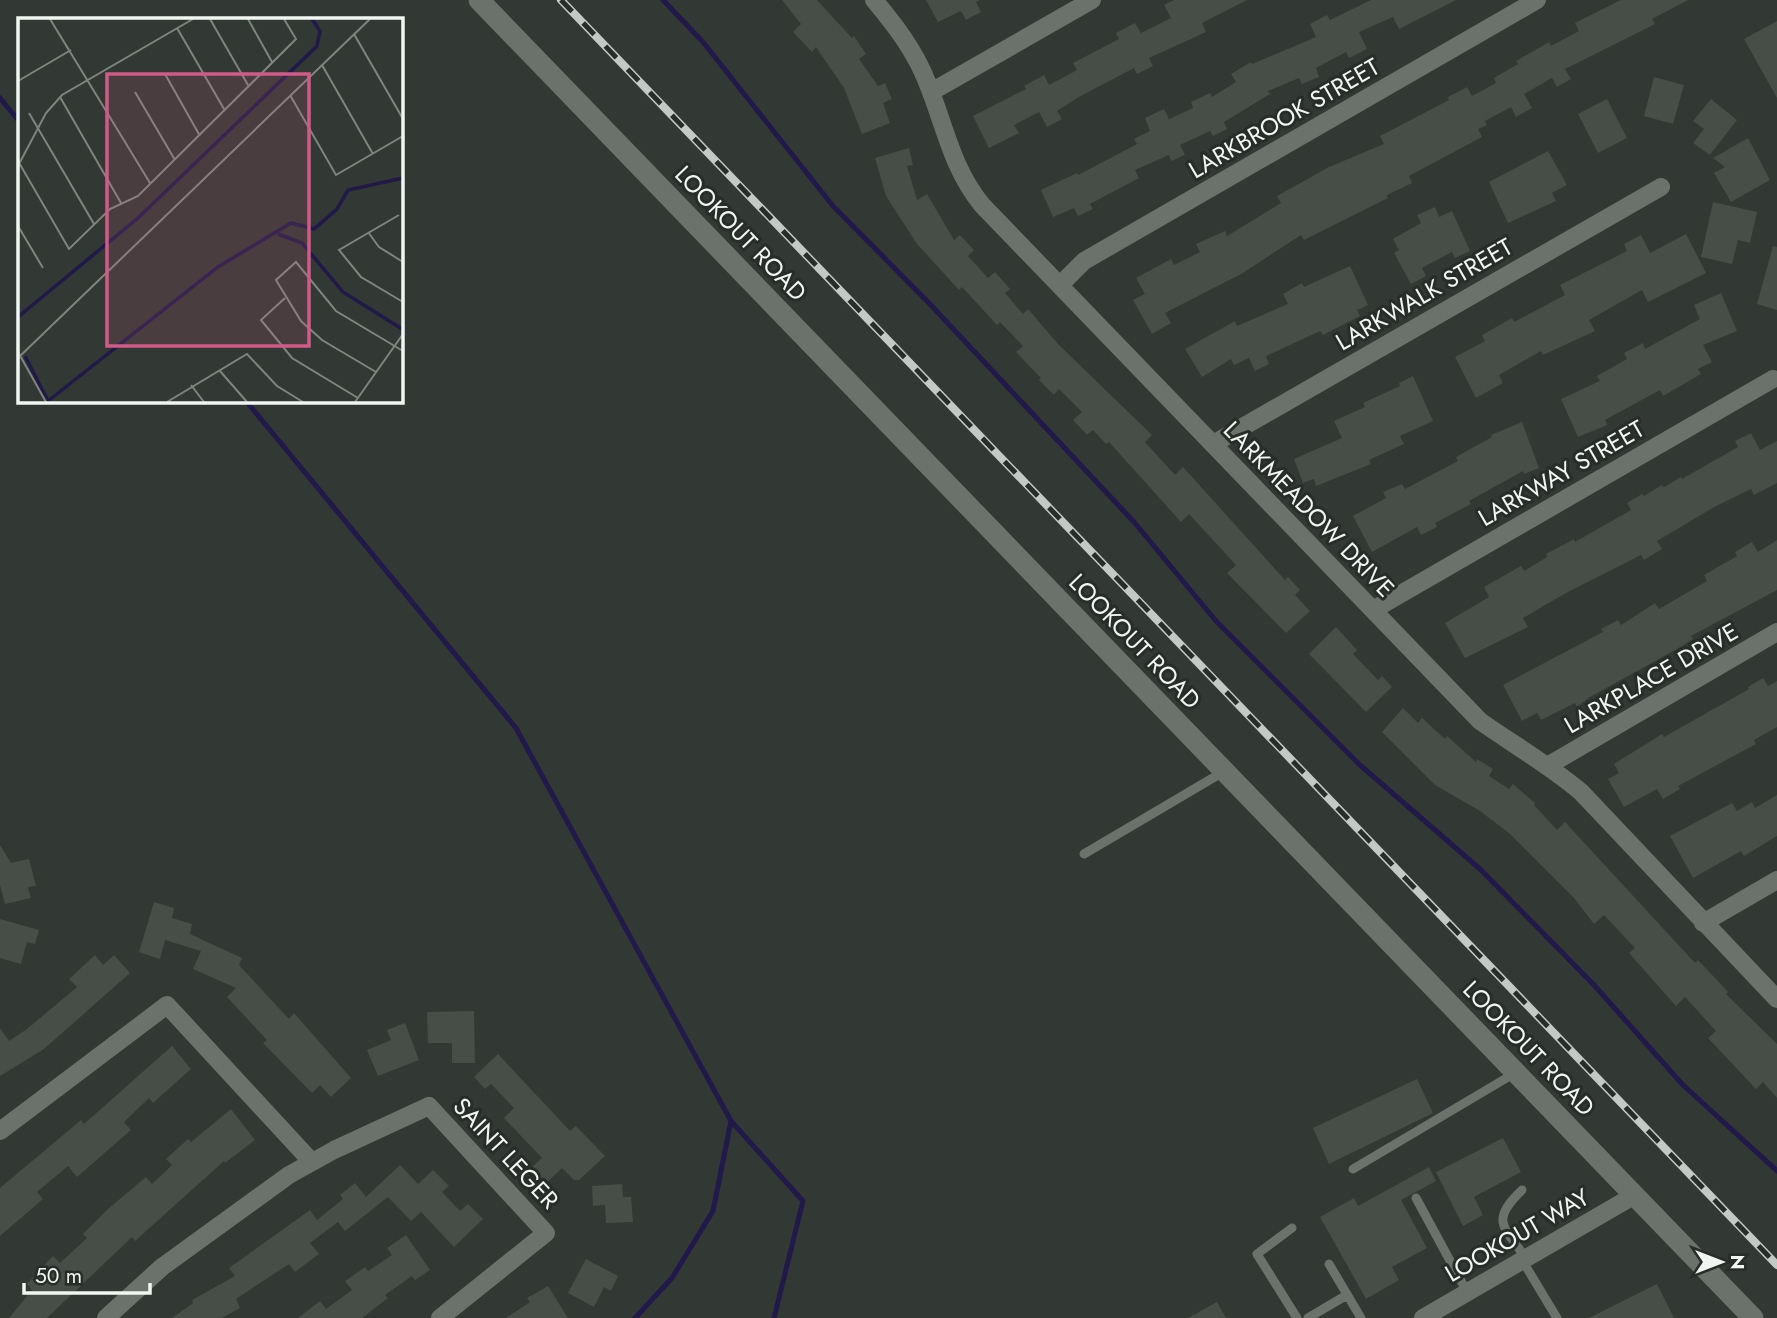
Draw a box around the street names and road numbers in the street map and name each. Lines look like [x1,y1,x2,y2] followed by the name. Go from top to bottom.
[1182,49,1386,187] street label: LARKBROOK STREET
[667,157,815,309] street label: LOOKOUT ROAD
[1329,229,1519,359] street label: LARKWALK STREET
[1471,411,1651,535] street label: LARKWAY STREET
[1215,413,1403,605] street label: LARKMEADOW DRIVE
[1061,565,1209,717] street label: LOOKOUT ROAD
[1558,614,1744,742] street label: LARKPLACE DRIVE
[1455,972,1603,1124] street label: LOOKOUT ROAD
[445,1089,567,1217] street label: SAINT LEGER
[1438,1179,1596,1291] street label: LOOKOUT WAY

